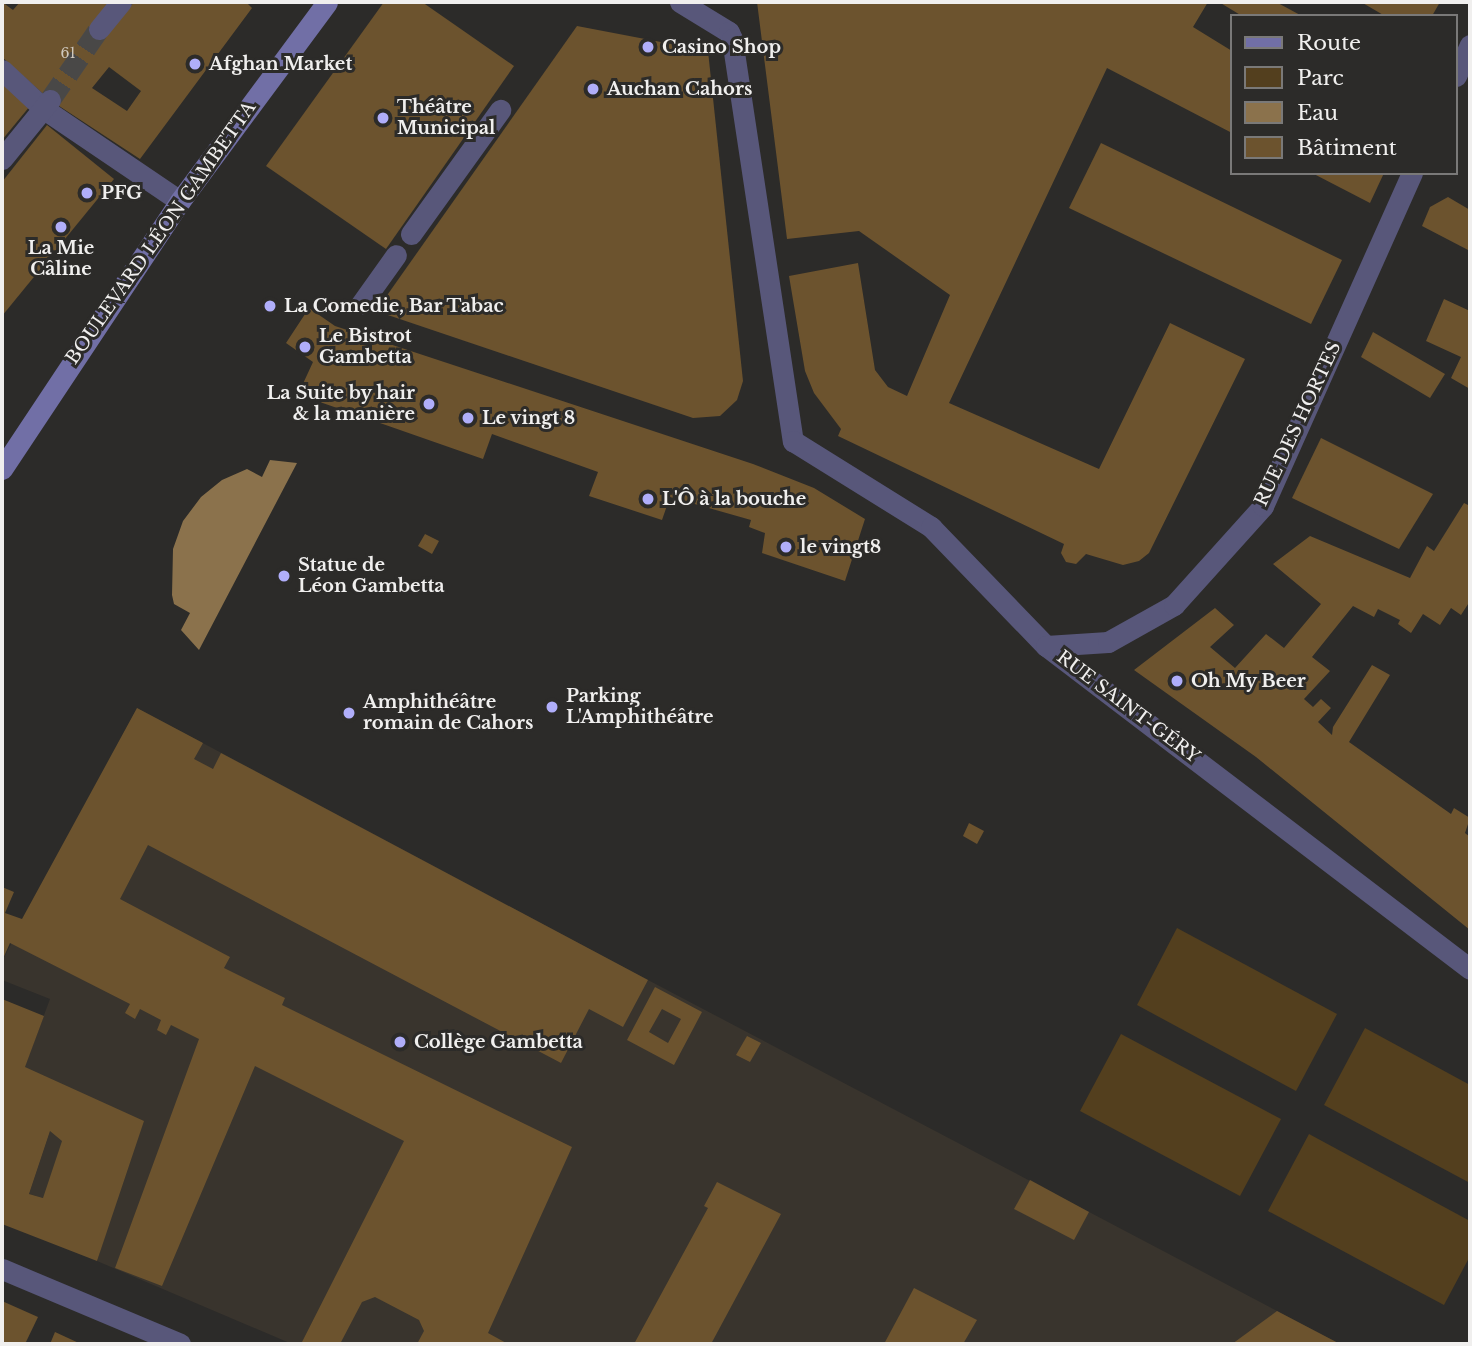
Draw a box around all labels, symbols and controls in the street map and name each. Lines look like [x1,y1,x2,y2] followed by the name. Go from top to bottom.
[1230,14,1458,175] legend
[1297,30,1361,56] text: Route
[662,36,781,58] place label: Casino Shop
[640,39,656,55] marker: Casino Shop
[60,45,76,61] house number: 61
[209,53,352,75] place label: Afghan Market
[187,56,203,72] marker: Afghan Market
[1297,65,1344,91] text: Parc
[607,78,752,100] place label: Auchan Cahors
[585,81,601,97] marker: Auchan Cahors
[397,97,495,140] place label: Théâtre Municipal
[62,98,260,368] street label: BOULEVARD LÉON GAMBETTA
[1297,100,1338,126] text: Eau
[375,110,391,126] marker: Théâtre Municipal
[1297,135,1397,161] text: Bâtiment
[101,182,142,204] place label: PFG
[79,185,95,201] marker: PFG
[53,219,69,235] marker: La Mie Câline
[28,238,94,280] place label: La Mie Câline
[284,295,505,317] place label: La Comedie, Bar Tabac
[262,298,278,314] marker: La Comedie, Bar Tabac
[319,326,412,368] place label: Le Bistrot Gambetta
[1250,338,1346,510] street label: RUE DES HORTES
[297,339,313,355] marker: Le Bistrot Gambetta
[266,383,415,426] place label: La Suite by hair & la manière
[421,396,437,412] marker: La Suite by hair & la manière
[482,407,576,429] place label: Le vingt 8
[460,410,476,426] marker: Le vingt 8
[662,488,806,510] place label: L'Ô à la bouche
[640,491,656,507] marker: L'Ô à la bouche
[800,536,882,558] place label: le vingt8
[778,539,794,555] marker: le vingt8
[298,555,445,598] place label: Statue de Léon Gambetta
[276,568,292,584] marker: Statue de Léon Gambetta
[1052,646,1204,768] street label: RUE SAINT-GÉRY
[1191,670,1306,692] place label: Oh My Beer
[1169,673,1185,689] marker: Oh My Beer
[566,686,714,728] place label: Parking L'Amphithéâtre
[363,692,533,734] place label: Amphithéâtre romain de Cahors
[544,699,560,715] marker: Parking L'Amphithéâtre
[341,705,357,721] marker: Amphithéâtre romain de Cahors
[414,1031,583,1053] place label: Collège Gambetta
[392,1034,408,1050] marker: Collège Gambetta

